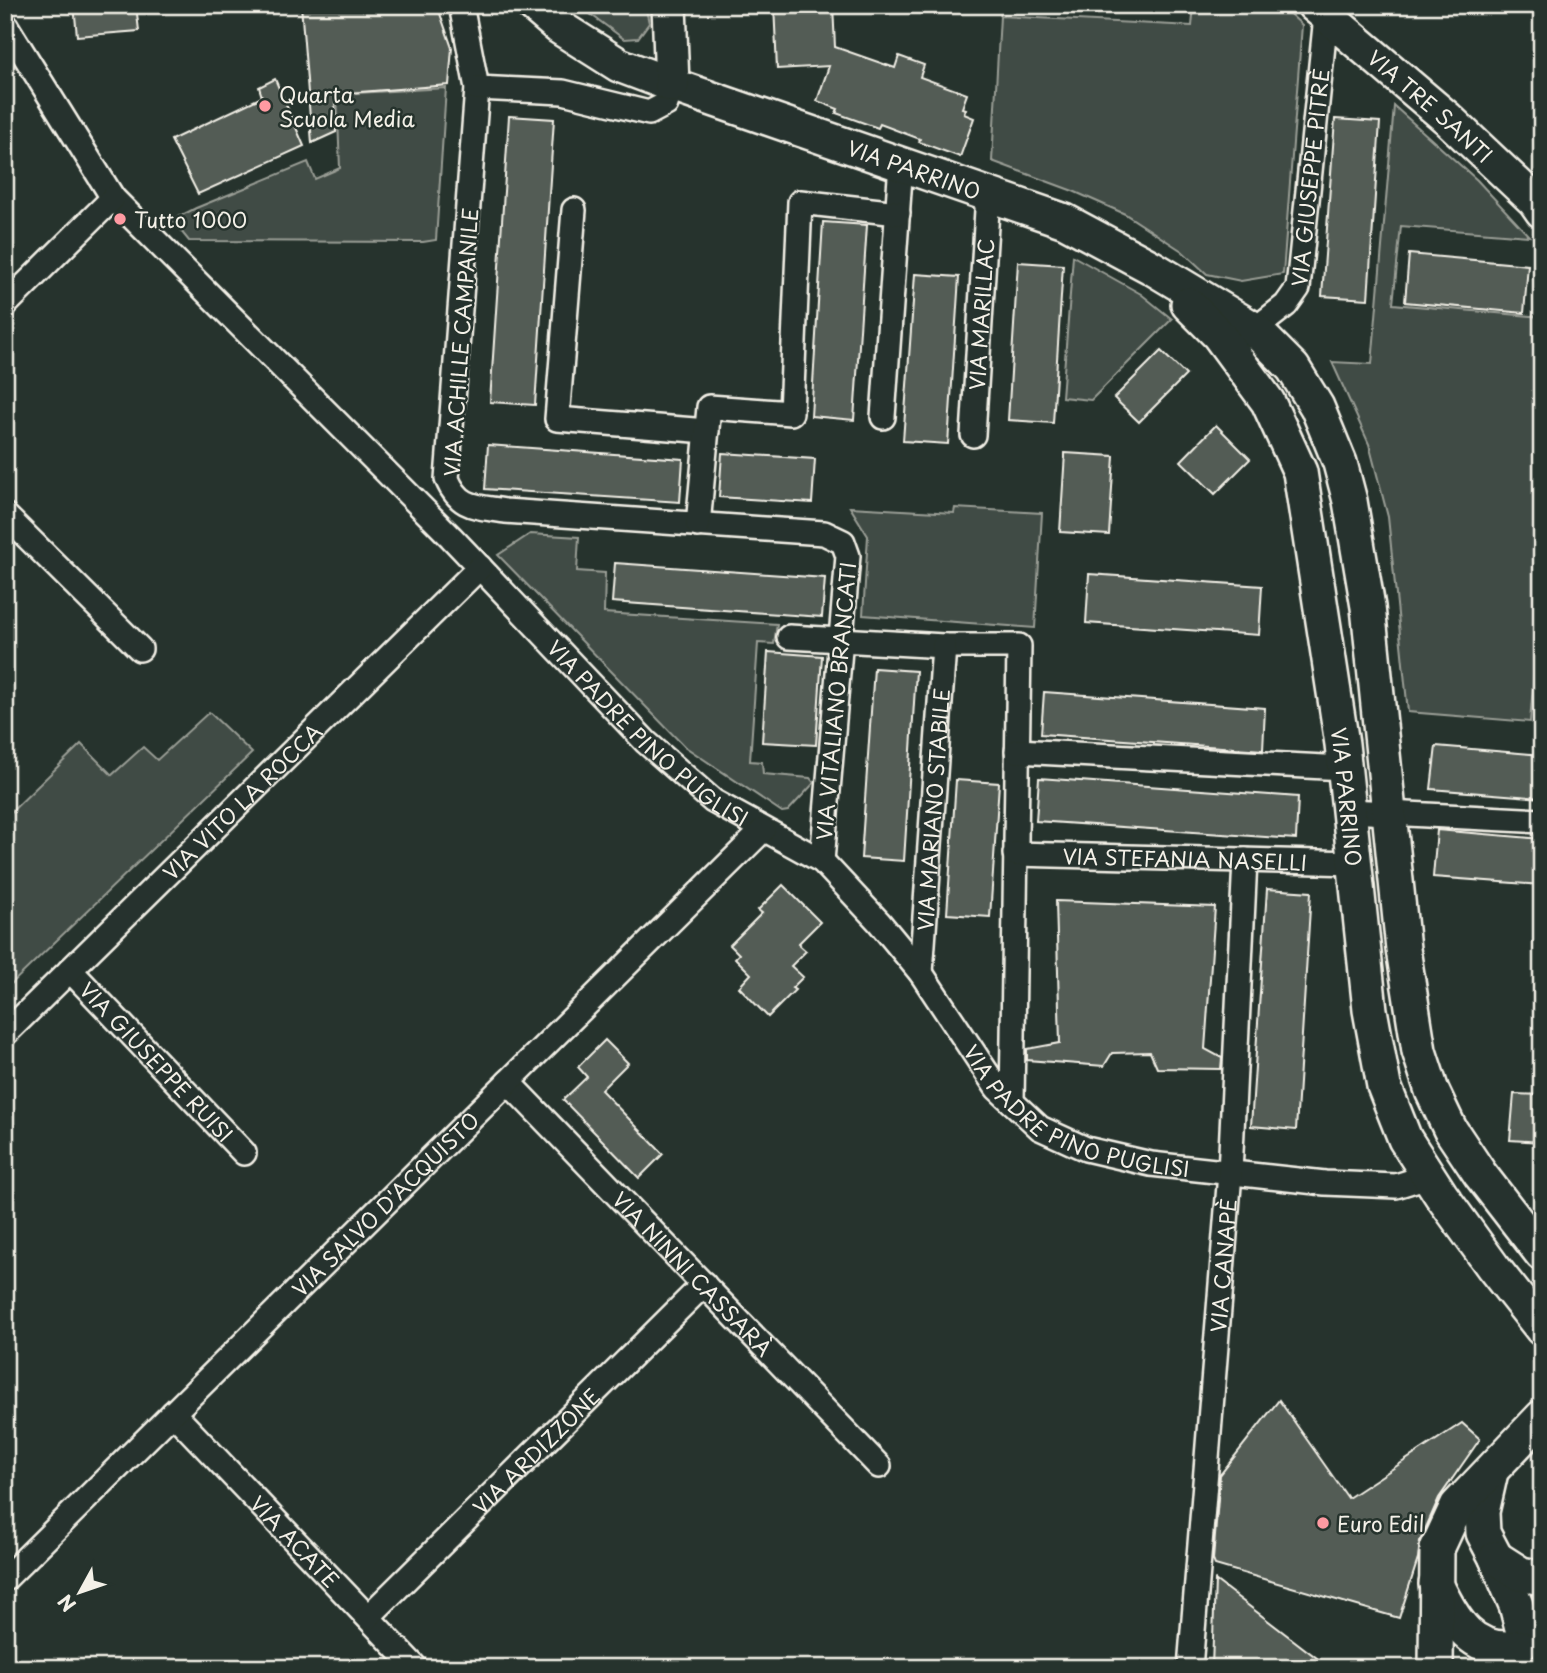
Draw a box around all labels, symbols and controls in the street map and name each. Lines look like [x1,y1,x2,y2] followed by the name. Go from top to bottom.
[1361,42,1500,170] street label: VIA TRE SANTI
[1282,67,1337,288] street label: VIA GIUSEPPE PITRÈ
[279,78,415,134] place label: Quarta Scuola Media
[257,98,273,114] marker: Quarta Scuola Media
[843,131,985,207] street label: VIA PARRINO
[134,203,247,235] place label: Tutto 1000
[435,207,485,477] street label: VIA ACHILLE CAMPANILE
[112,211,128,227] marker: Tutto 1000
[960,237,1001,391] street label: VIA MARILLAC
[807,560,863,842] street label: VIA VITALIANO BRANCATI
[540,632,754,834] street label: VIA PADRE PINO PUGLISI
[908,687,957,932] street label: VIA MARIANO STABILE
[155,715,329,887] street label: VIA VITO LA ROCCA
[1324,725,1371,868] street label: VIA PARRINO
[1062,839,1308,878] street label: VIA STEFANIA NASELLI
[73,974,241,1149] street label: VIA GIUSEPPE RUISI
[956,1038,1191,1184] street label: VIA PADRE PINO PUGLISI
[284,1104,486,1304] street label: VIA SALVO D'ACQUISTO
[605,1184,780,1363] street label: VIA NINNI CASSARÀ
[1201,1197,1244,1334] street label: VIA CANAPÈ
[465,1380,607,1521] street label: VIA ARDIZZONE
[243,1488,347,1595] street label: VIA ACATE
[1337,1507,1425,1539] place label: Euro Edil
[1315,1515,1331,1531] marker: Euro Edil
[46,1558,116,1628] north arrow
[51,1589,82,1618] text: N

